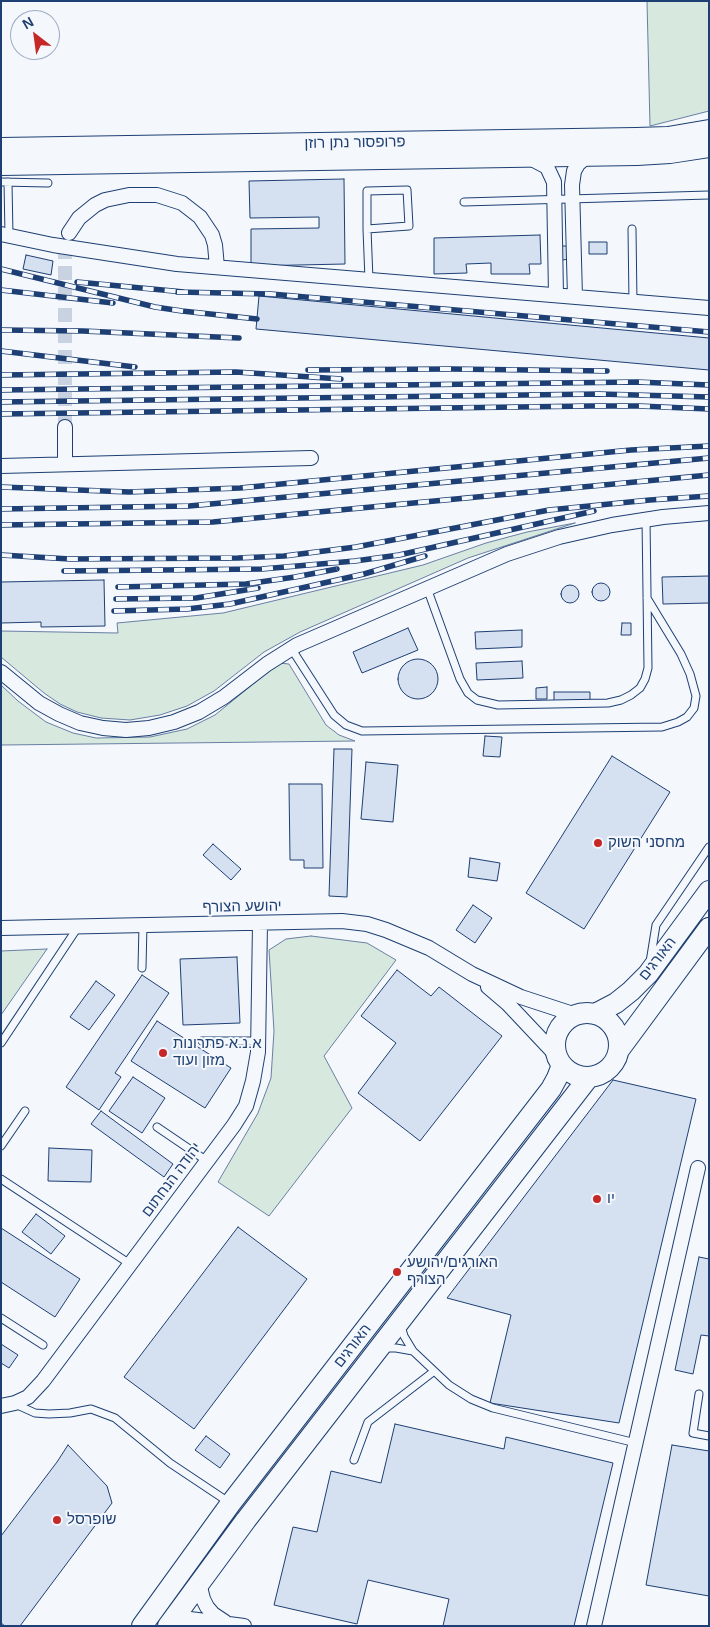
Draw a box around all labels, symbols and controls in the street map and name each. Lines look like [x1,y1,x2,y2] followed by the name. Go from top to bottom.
[10,10,60,60] north arrow
[20,13,36,32] text: N
[304,133,406,153] street label: פרופסור נתן רוזן
[608,834,685,852] place label: מחסני השוק
[592,837,604,849] marker: מחסני השוק
[202,897,282,917] street label: יהושע הצורף
[635,934,681,984] street label: האורגים
[173,1035,262,1070] place label: א.נ.א פתרונות מזון ועוד
[157,1047,169,1059] marker: א.נ.א פתרונות מזון ועוד
[138,1139,206,1221] street label: יהודה הנחתום
[607,1190,615,1208] place label: יו
[591,1193,603,1205] marker: יו
[407,1254,498,1289] place label: האורגים/יהושע הצורף
[391,1266,403,1278] marker: האורגים/יהושע הצורף
[330,1321,376,1371] street label: האורגים
[67,1511,116,1529] place label: שופרסל
[51,1514,63,1526] marker: שופרסל

